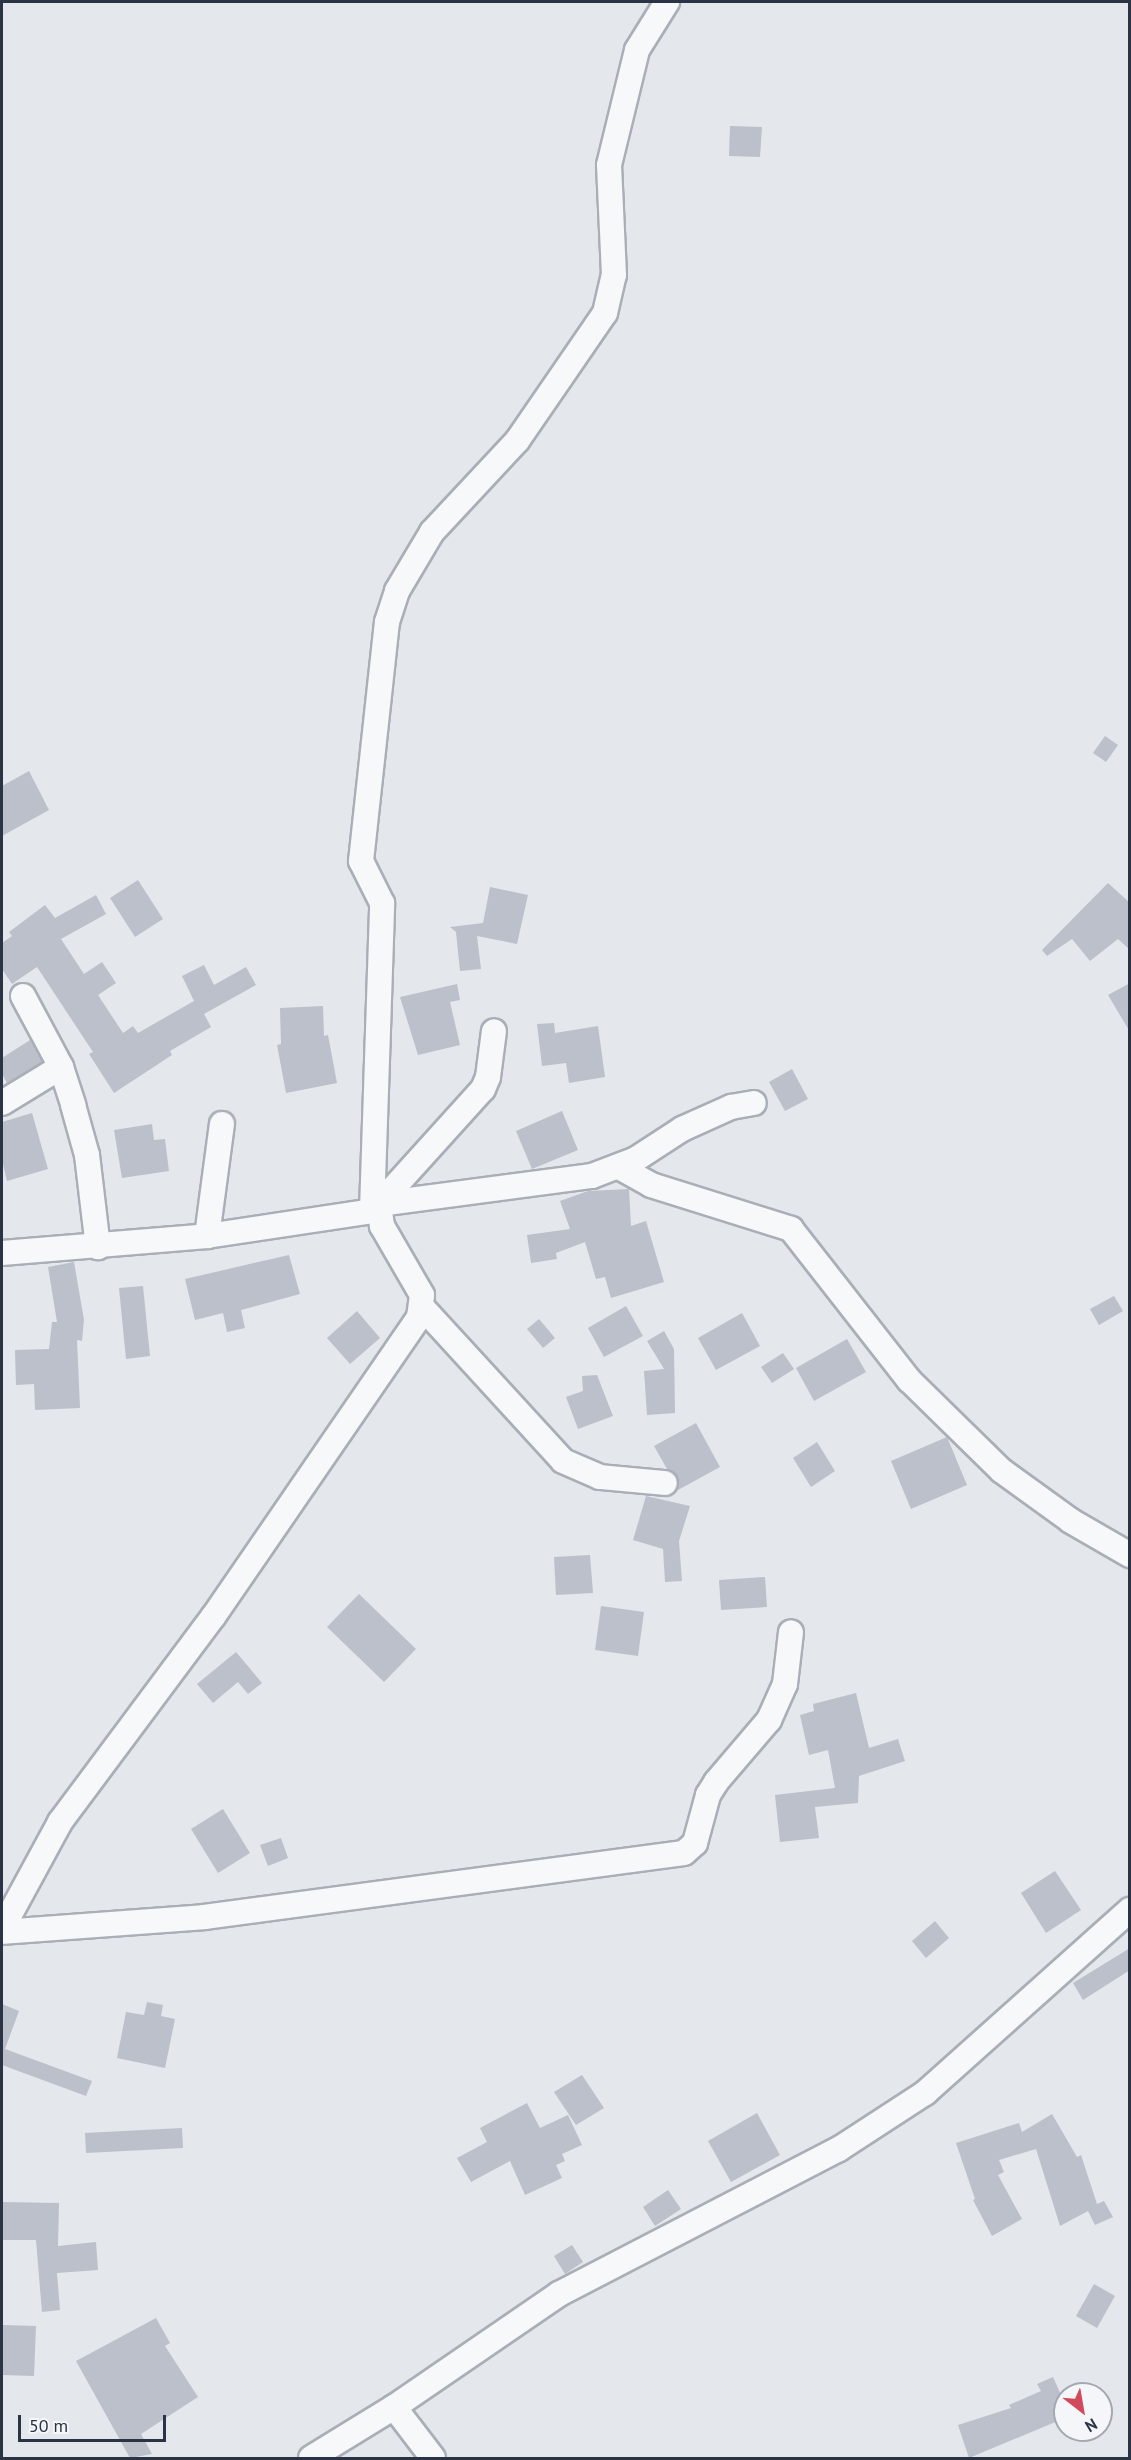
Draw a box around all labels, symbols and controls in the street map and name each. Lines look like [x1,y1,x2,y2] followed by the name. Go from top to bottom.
[1053,2382,1113,2442] north arrow
[21,2403,170,2441] scale bar
[29,2414,68,2437] text: 50 m
[1082,2414,1101,2437] text: N

